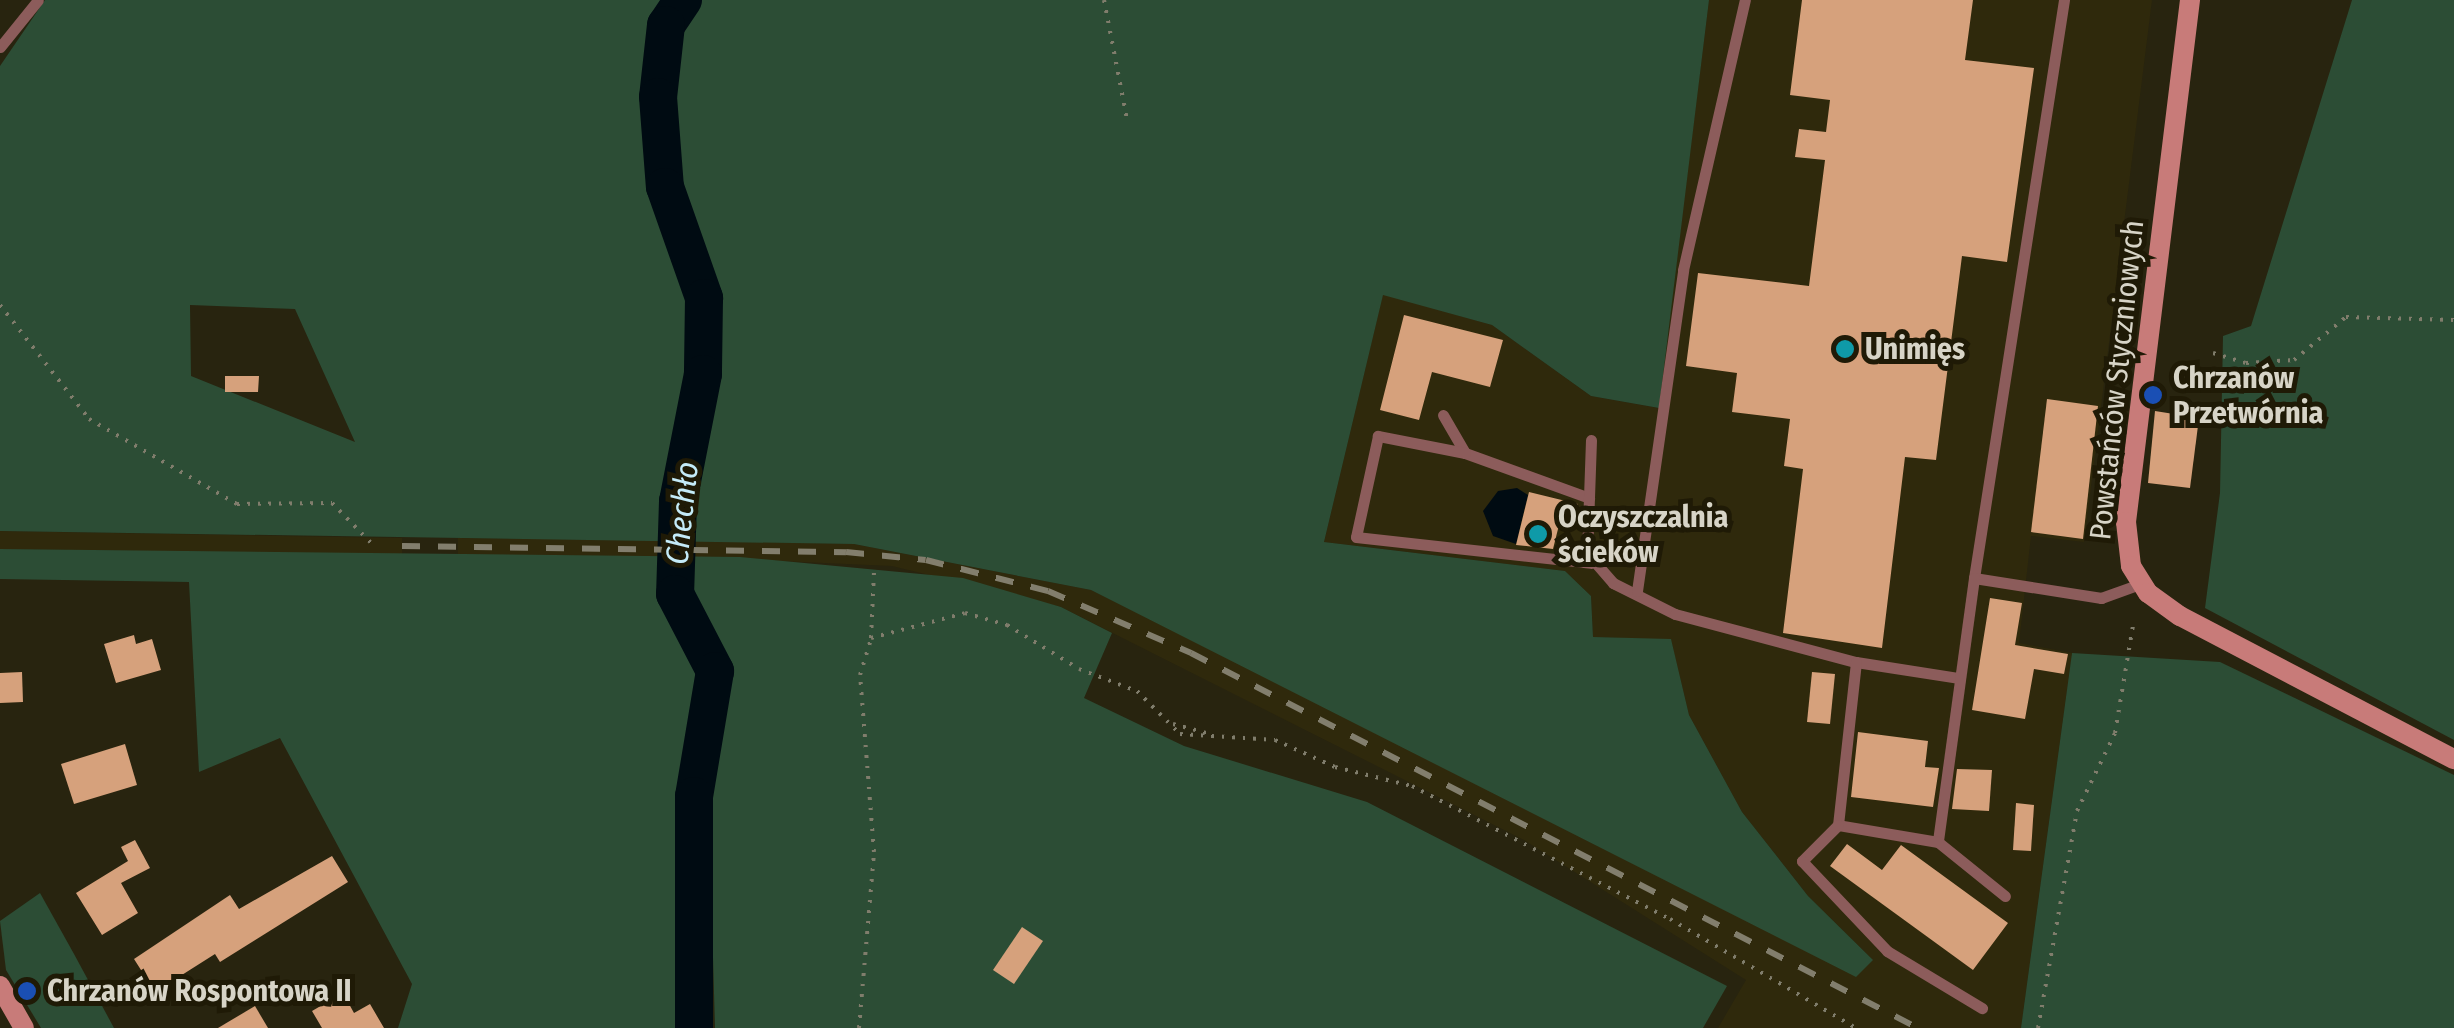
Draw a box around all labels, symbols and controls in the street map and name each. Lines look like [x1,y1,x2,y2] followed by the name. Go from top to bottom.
[2082,218,2152,542] street label: Powstańców Styczniowych
[1865,331,1965,367] place label: Unimięs
[1834,338,1856,360] marker: Unimięs
[2173,360,2323,430] place label: Chrzanów Przetwórnia
[2142,384,2164,406] marker: Chrzanów Przetwórnia
[658,460,706,566] water label: Chechło
[1558,499,1728,570] place label: Oczyszczalnia ścieków
[1527,523,1549,545] marker: Oczyszczalnia ścieków
[47,973,352,1009] place label: Chrzanów Rospontowa II
[16,980,38,1002] marker: Chrzanów Rospontowa II

